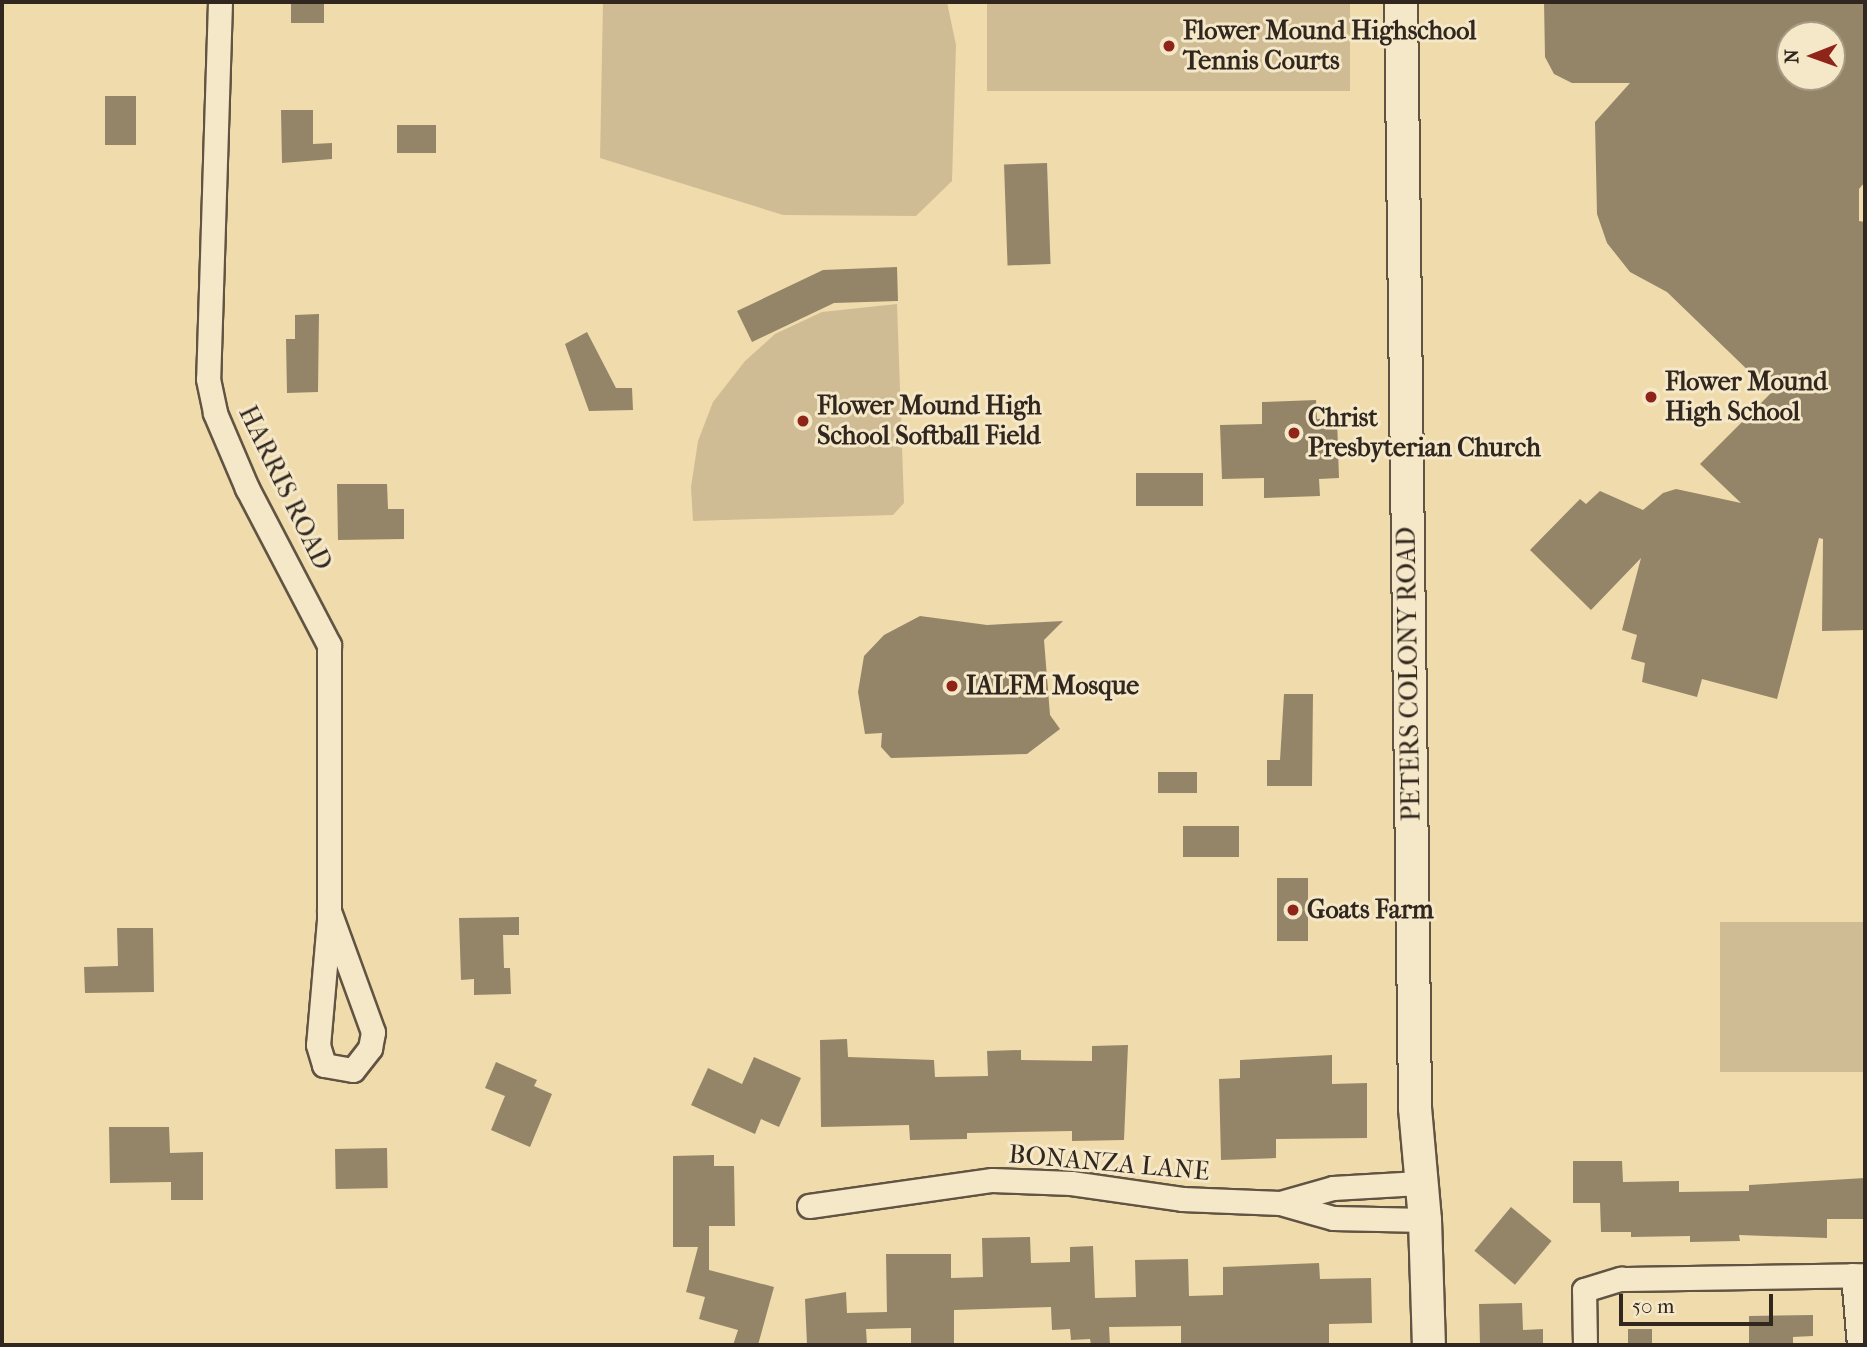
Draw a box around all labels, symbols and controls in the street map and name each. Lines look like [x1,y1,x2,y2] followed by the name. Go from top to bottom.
[1183,15,1476,76] place label: Flower Mound Highschool Tennis Courts
[1776,21,1846,91] north arrow
[1161,38,1177,54] marker: Flower Mound Highschool Tennis Courts
[1781,49,1803,64] text: N
[1665,366,1827,428] place label: Flower Mound High School
[1643,389,1659,405] marker: Flower Mound High School
[817,390,1042,452] place label: Flower Mound High School Softball Field
[232,401,338,575] street label: HARRIS ROAD
[1308,402,1541,464] place label: Christ Presbyterian Church
[795,413,811,429] marker: Flower Mound High School Softball Field
[1286,425,1302,441] marker: Christ Presbyterian Church
[1391,526,1427,822] street label: PETERS COLONY ROAD
[966,670,1139,702] place label: IALFM Mosque
[944,678,960,694] marker: IALFM Mosque
[1307,894,1434,926] place label: Goats Farm
[1285,902,1301,918] marker: Goats Farm
[1007,1139,1211,1187] street label: BONANZA LANE
[1622,1280,1776,1324] scale bar
[1632,1294,1675,1318] text: 50 m

